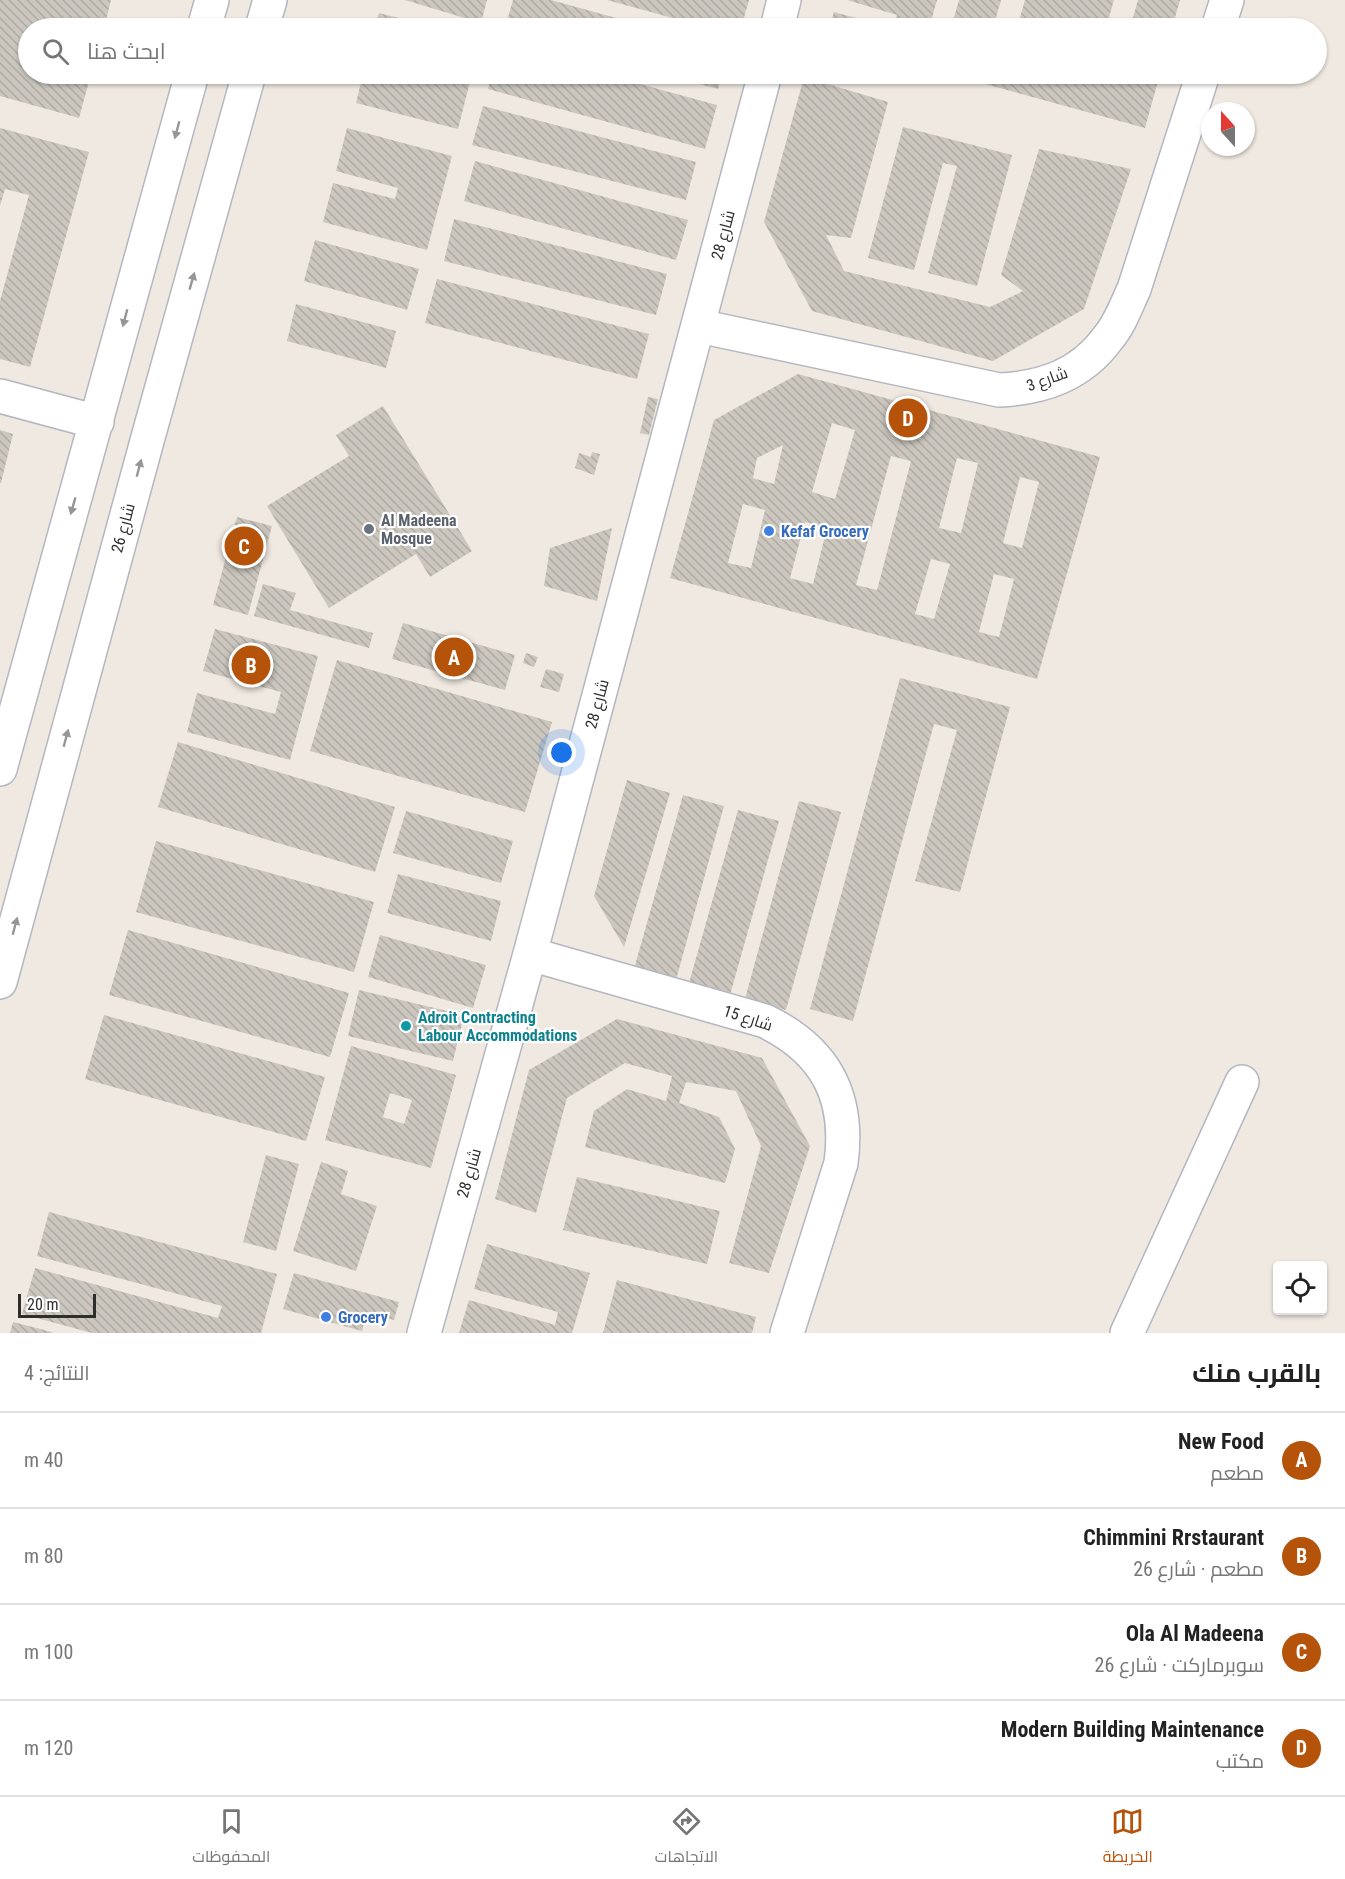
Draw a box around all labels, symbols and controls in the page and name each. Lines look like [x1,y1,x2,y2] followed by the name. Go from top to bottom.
[18,18,1327,84] search box
[39,35,72,68] icon: search
[87,39,166,64] text: ابحث هنا
[1201,102,1255,156] north arrow
[171,121,181,139] one-way arrow
[707,208,741,262] street label: شارع 28
[187,271,197,290] one-way arrow
[120,309,130,327] one-way arrow
[1024,363,1071,397] street label: شارع 3
[888,396,928,440] pin: D
[135,459,145,478] one-way arrow
[68,497,78,515] one-way arrow
[107,501,141,555] street label: شارع 26
[381,511,457,548] place label: Al Madeena Mosque
[362,522,376,536] marker: Al Madeena Mosque
[781,522,869,541] place label: Kefaf Grocery
[224,524,264,568] pin: C
[762,524,776,538] marker: Kefaf Grocery
[434,634,474,680] pin: A
[232,642,270,688] pin: B
[581,677,615,731] street label: شارع 28
[62,729,72,747] one-way arrow
[547,738,576,767] your location
[11,917,21,935] one-way arrow
[720,1001,775,1037] street label: شارع 15
[418,1008,577,1045] place label: Adroit Contracting Labour Accommodations
[399,1019,413,1033] marker: Adroit Contracting Labour Accommodations
[453,1146,487,1200] street label: شارع 28
[1273,1261,1327,1315] map controls
[1273,1261,1327,1315] button: locate
[18,1291,96,1318] scale bar
[27,1295,59,1314] text: 20 m
[338,1308,388,1327] place label: Grocery
[319,1310,333,1324] marker: Grocery
[1192,1358,1321,1388] text: بالقرب منك
[24,1361,90,1385] text: النتائج: 4
[1178,1429,1264,1454] text: New Food
[24,1448,63,1472] text: 40 m
[1296,1448,1307,1472] text: A
[1210,1461,1264,1485] text: مطعم
[1083,1525,1264,1550] text: Chimmini Rrstaurant
[24,1544,63,1568] text: 80 m
[1296,1544,1307,1568] text: B
[1133,1557,1264,1581] text: مطعم · شارع 26
[1126,1621,1264,1646] text: Ola Al Madeena
[24,1640,73,1664] text: 100 m
[1296,1640,1307,1664] text: C
[1095,1653,1264,1677] text: سوبرماركت · شارع 26
[1001,1717,1264,1742] text: Modern Building Maintenance
[24,1736,73,1760] text: 120 m
[1296,1736,1307,1760] text: D
[1216,1749,1264,1773] text: مكتب
[192,1805,270,1871] tab: المحفوظات
[655,1805,718,1871] tab: الاتجاهات
[1103,1805,1153,1871] tab: الخريطة

